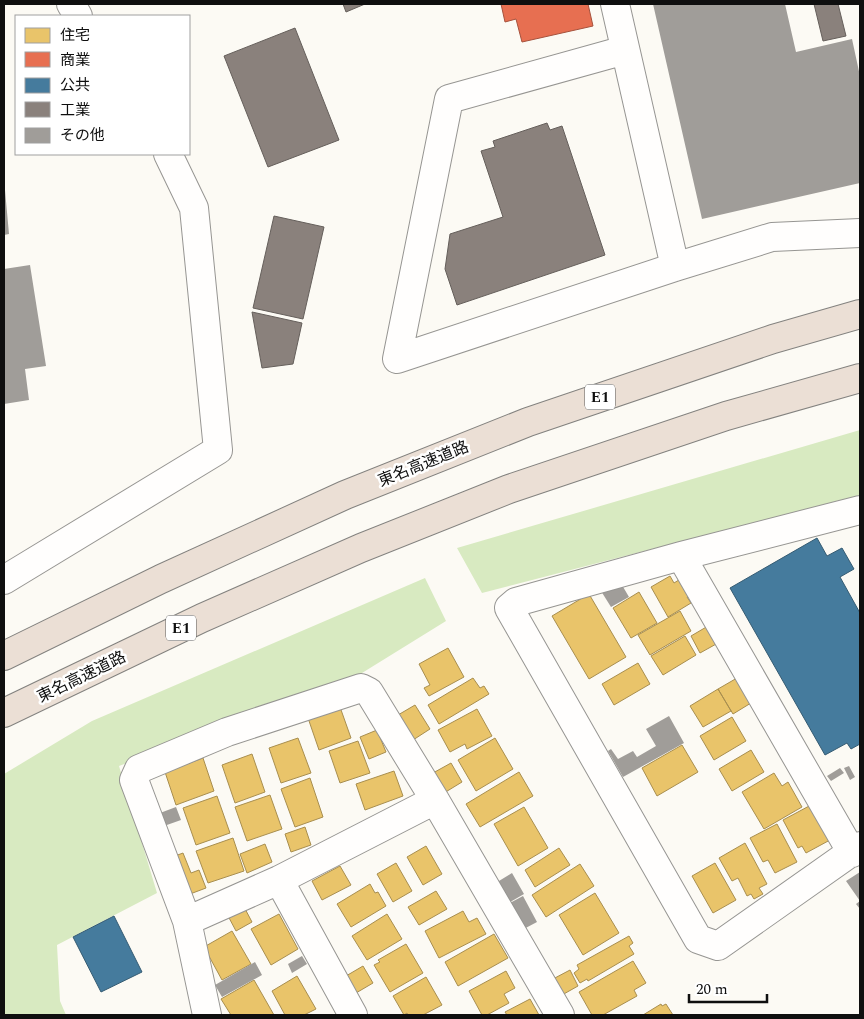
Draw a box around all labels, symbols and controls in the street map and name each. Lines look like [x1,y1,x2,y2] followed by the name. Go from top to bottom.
[15,15,190,155] legend
[60,24,90,47] text: 住宅
[60,49,90,72] text: 商業
[60,74,90,97] text: 公共
[60,99,90,122] text: 工業
[60,124,105,147] text: その他
[585,384,615,410] road number: E1
[374,435,472,493] street label: 東名高速道路
[166,616,196,640] road number: E1
[33,645,130,709] street label: 東名高速道路
[689,972,766,1004] scale bar
[696,978,728,1001] text: 20 m

